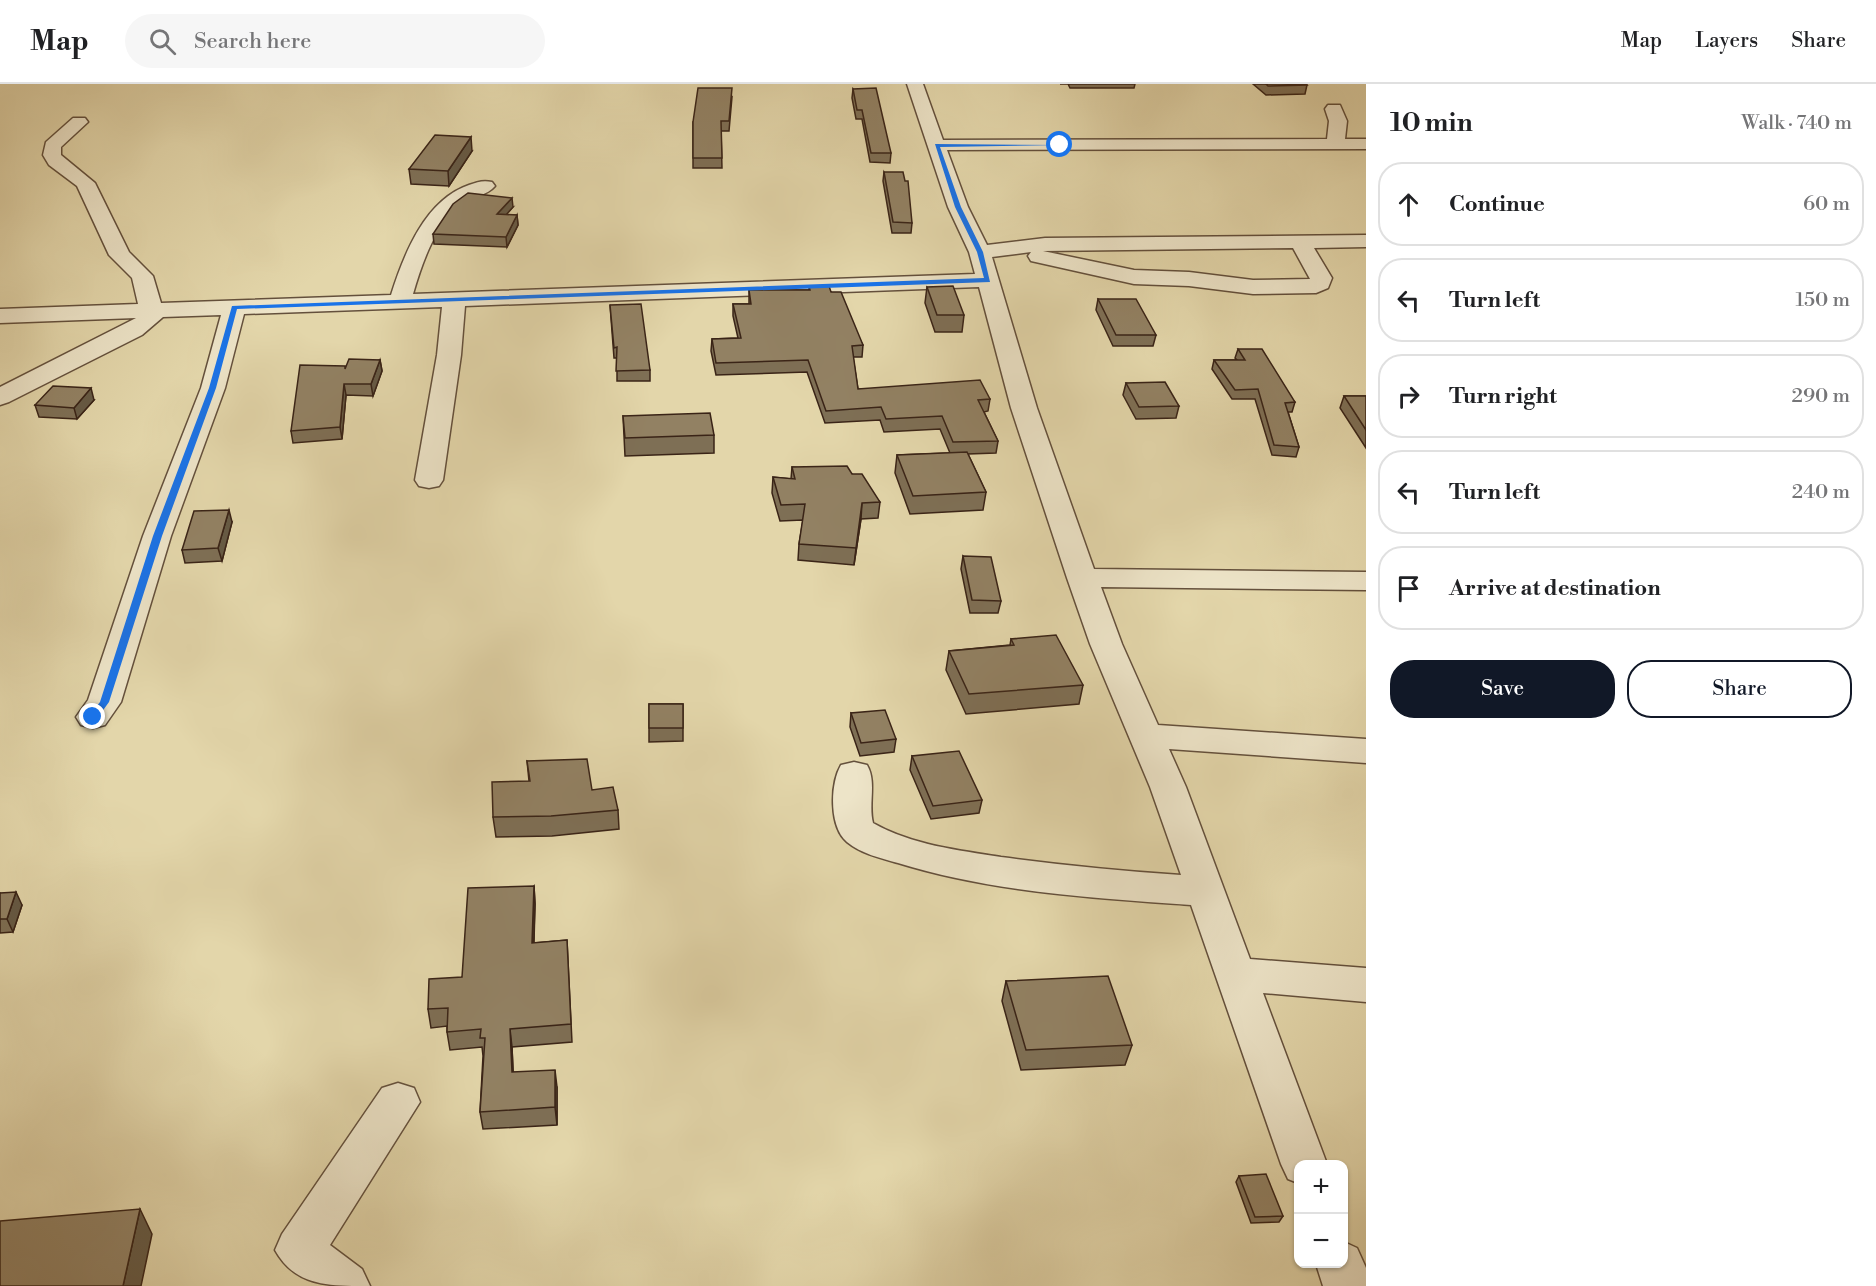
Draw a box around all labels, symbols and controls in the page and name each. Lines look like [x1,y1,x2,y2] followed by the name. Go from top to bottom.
[125,14,545,68] search box
[30,24,89,59] text: Map
[146,25,179,58] icon: search
[194,28,311,55] text: Search here
[1621,28,1662,54] text: Map
[1695,28,1758,54] text: Layers
[1791,28,1846,54] text: Share
[1390,107,1473,139] text: 10 min
[1741,111,1852,136] text: Walk · 740 m
[1046,131,1072,157] route start
[1392,188,1425,221] icon: ahead
[1449,191,1545,218] text: Continue
[1803,192,1850,217] text: 60 m
[1392,284,1425,317] icon: left
[1449,287,1540,314] text: Turn left
[1795,288,1850,313] text: 150 m
[1392,380,1425,413] icon: right
[1449,383,1557,410] text: Turn right
[1792,384,1850,409] text: 290 m
[1392,476,1425,509] icon: left
[1449,479,1540,506] text: Turn left
[1792,480,1850,505] text: 240 m
[1392,572,1425,605] icon: arrive
[1449,575,1661,602] text: Arrive at destination
[1390,660,1615,718] button: Save
[1627,660,1852,718] button: Share
[79,703,105,729] route end
[1294,1160,1348,1268] map controls
[1294,1160,1348,1214] button: +
[1294,1214,1348,1268] button: −

